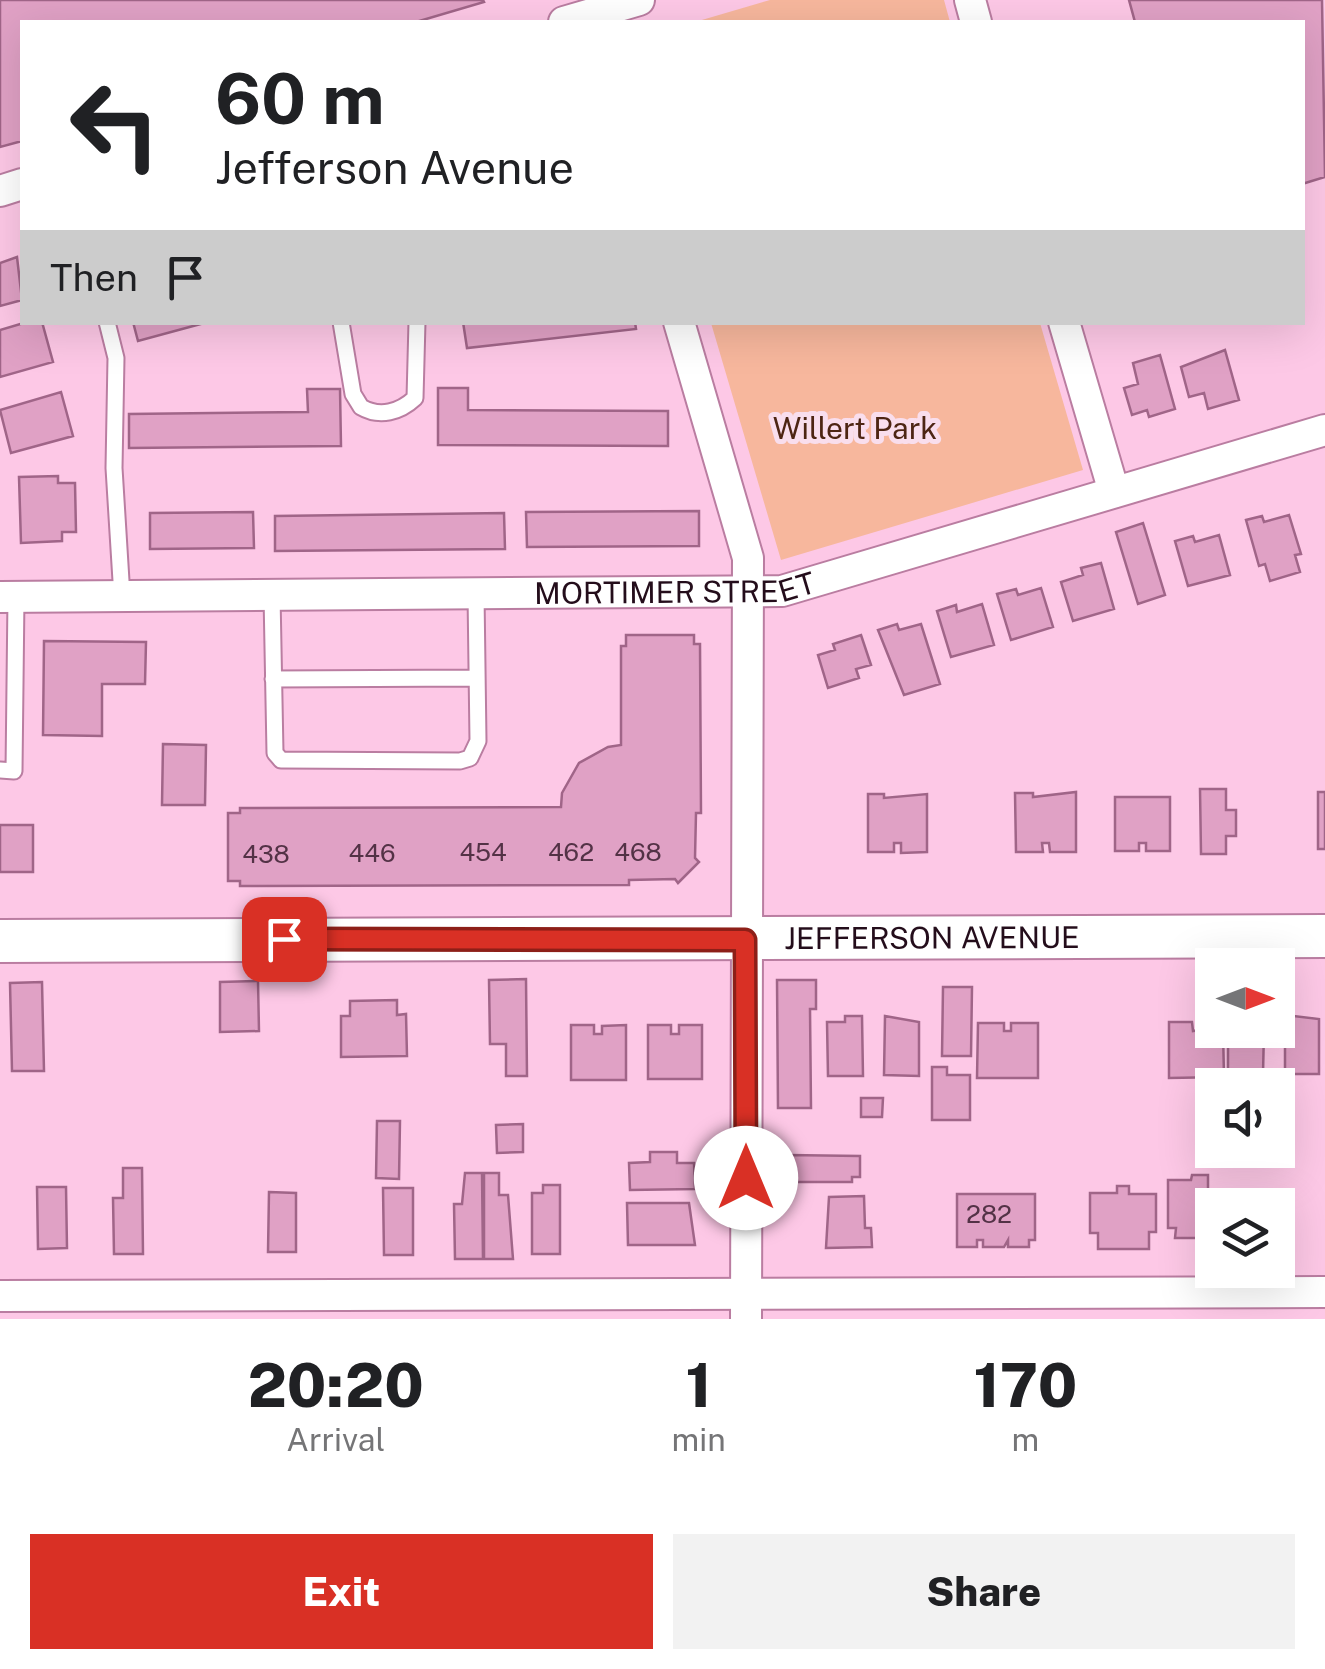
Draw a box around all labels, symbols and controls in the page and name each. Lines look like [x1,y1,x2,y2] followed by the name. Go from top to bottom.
[215,57,385,140] text: 60 m
[50,60,180,190] icon: left
[215,141,574,194] text: Jefferson Avenue
[158,250,213,305] icon: arrive
[50,255,138,300] text: Then
[773,410,937,446] park label: Willert Park
[534,564,820,611] street label: MORTIMER STREET
[459,837,507,867] house number: 454
[548,837,594,867] house number: 462
[614,837,662,867] house number: 468
[349,838,396,868] house number: 446
[242,839,290,869] house number: 438
[242,897,327,982] pin
[257,912,312,967] icon: arrive
[784,919,1080,956] street label: JEFFERSON AVENUE
[1195,948,1295,1048] north arrow
[1195,948,1295,1288] map controls
[1195,1068,1295,1168] button: sound
[694,1126,798,1230] position arrow
[1195,1188,1295,1288] button: layers
[966,1199,1012,1229] house number: 282
[248,1350,424,1421] text: 20:20
[685,1350,712,1421] text: 1
[973,1350,1077,1421] text: 170
[286,1421,385,1458] text: Arrival
[671,1421,726,1458] text: min
[1012,1421,1039,1458] text: m
[30,1534,653,1649] button: Exit
[673,1534,1295,1649] button: Share

